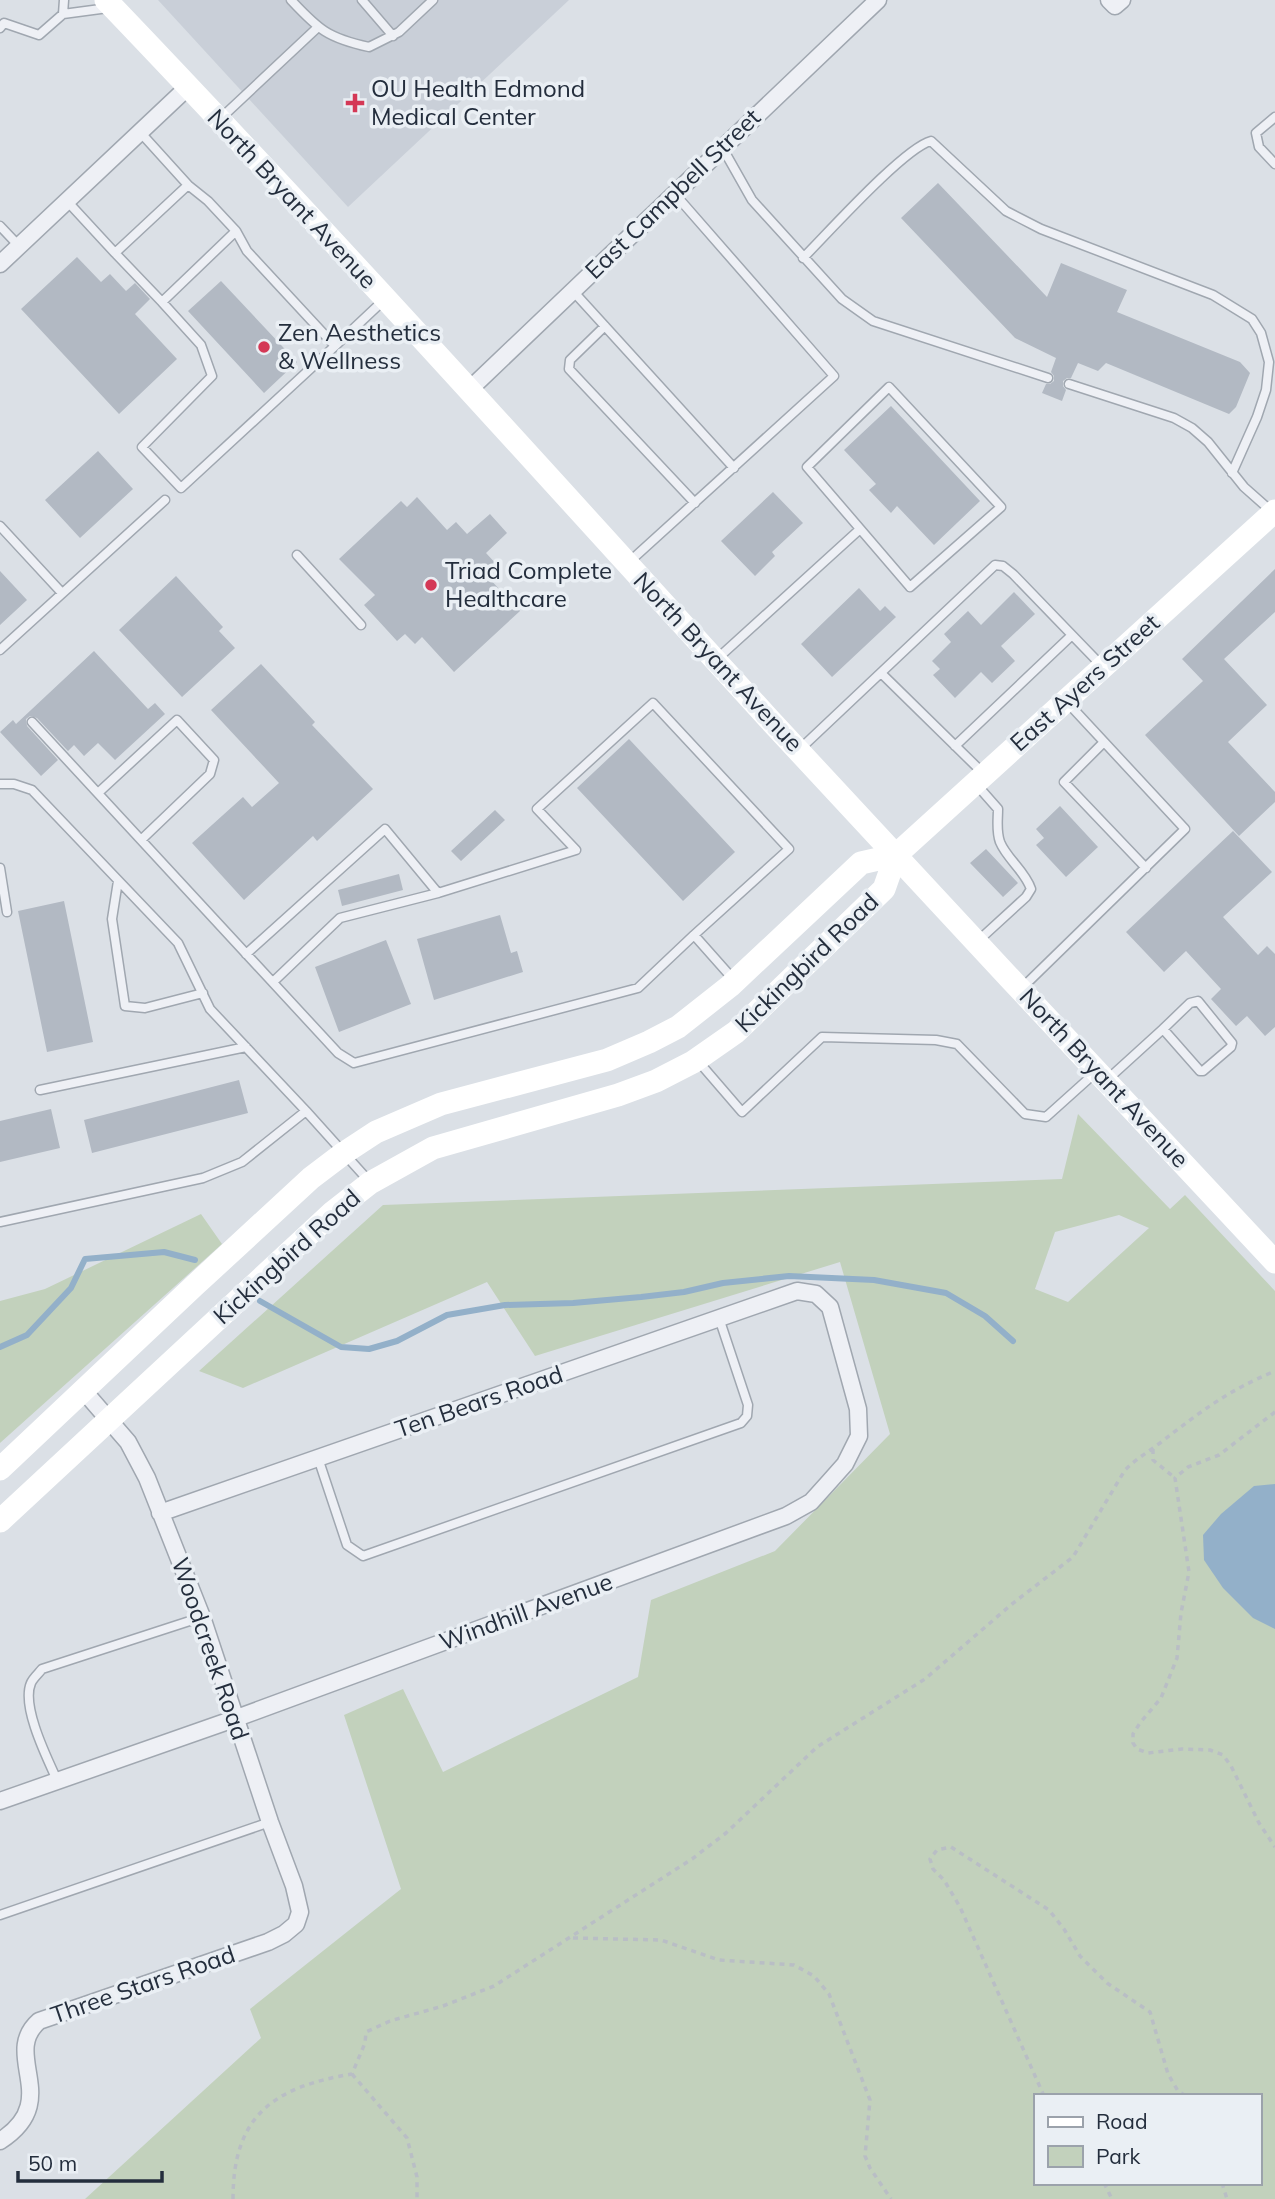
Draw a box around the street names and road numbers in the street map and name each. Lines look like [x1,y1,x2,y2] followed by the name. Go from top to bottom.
[202,102,384,294] street label: North Bryant Avenue
[578,102,766,285] street label: East Campbell Street
[628,565,810,757] street label: North Bryant Avenue
[1003,607,1165,757] street label: East Ayers Street
[728,886,884,1038] street label: Kickingbird Road
[1014,981,1196,1173] street label: North Bryant Avenue
[207,1182,366,1330] street label: Kickingbird Road
[391,1358,566,1444] street label: Ten Bears Road
[166,1553,256,1744] street label: Woodcreek Road
[435,1566,616,1656] street label: Windhill Avenue
[47,1938,239,2030] street label: Three Stars Road

